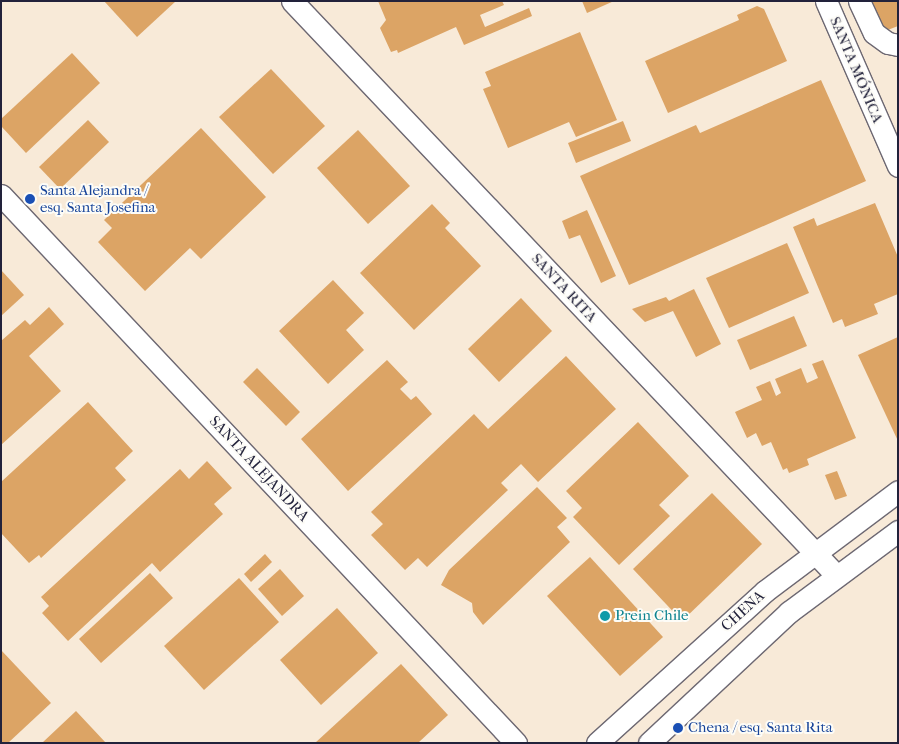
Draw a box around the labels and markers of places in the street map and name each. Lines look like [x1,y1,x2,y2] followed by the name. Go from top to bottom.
[40,181,156,216] place label: Santa Alejandra / esq. Santa Josefina
[24,193,36,205] marker: Santa Alejandra / esq. Santa Josefina
[615,607,689,625] place label: Prein Chile
[599,610,611,622] marker: Prein Chile
[688,719,833,737] place label: Chena / esq. Santa Rita
[672,722,684,734] marker: Chena / esq. Santa Rita

